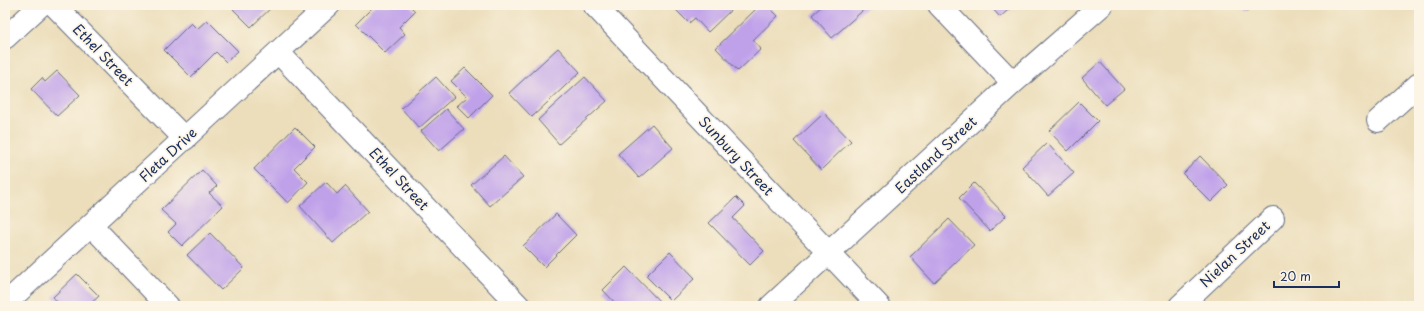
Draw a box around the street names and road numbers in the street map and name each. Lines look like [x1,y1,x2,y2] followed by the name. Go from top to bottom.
[68,19,139,91] street label: Ethel Street
[694,111,779,200] street label: Sunbury Street
[890,111,981,198] street label: Eastland Street
[134,122,201,187] street label: Fleta Drive
[365,142,434,215] street label: Ethel Street
[1195,215,1275,292] street label: Nielan Street

